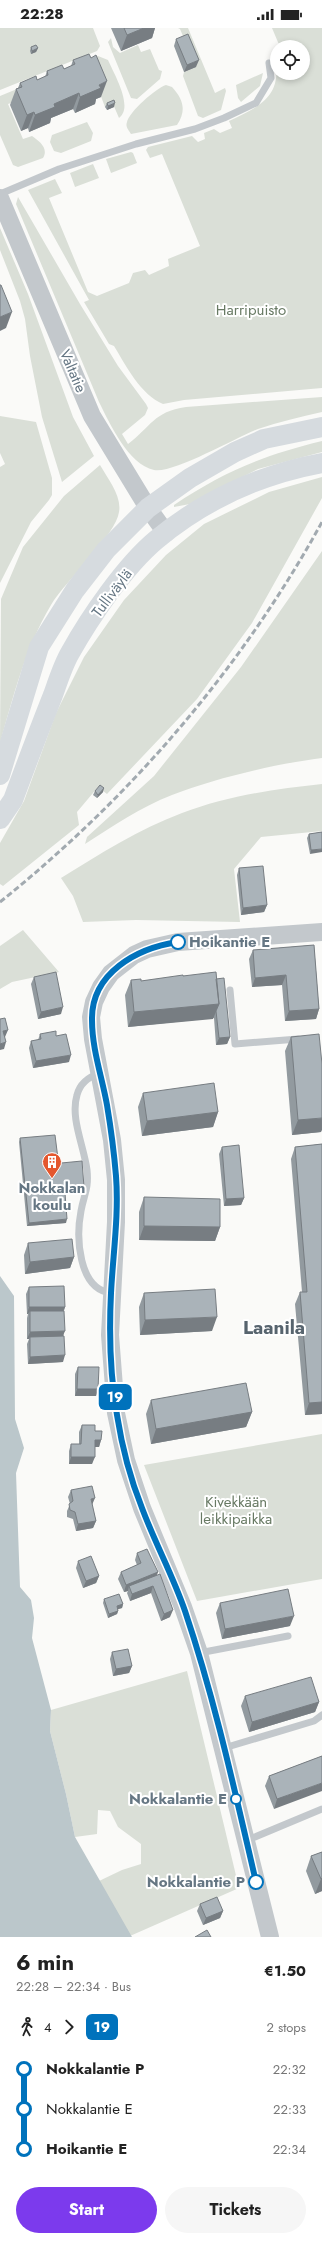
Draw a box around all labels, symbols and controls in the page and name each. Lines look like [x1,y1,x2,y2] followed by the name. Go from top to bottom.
[20,3,64,25] text: 22:28
[270,40,310,80] map controls
[270,40,310,80] button: locate
[216,299,286,321] park label: Harripuisto
[54,346,92,396] street label: Valtatie
[86,564,138,622] street label: Tulliväylä
[189,931,270,953] place label: Hoikantie E
[170,934,186,950] marker: Hoikantie E
[41,1151,63,1179] building icon: Nokkalan koulu
[19,1177,85,1216] place label: Nokkalan koulu
[243,1314,305,1341] district label: Laanila
[97,1384,133,1410] line badge: 19
[107,1387,123,1407] text: 19
[200,1491,272,1530] park label: Kivekkään leikkipaikka
[129,1788,227,1810] place label: Nokkalantie E
[230,1793,242,1805] marker: Nokkalantie E
[147,1871,245,1893] place label: Nokkalantie P
[248,1874,264,1890] marker: Nokkalantie P
[16,1946,74,1978] text: 6 min
[264,1960,306,1982] text: €1.50
[16,1977,131,1996] text: 22:28 – 22:34 · Bus
[16,2016,38,2038] icon: walk
[58,2016,80,2038] icon: forward
[94,2017,110,2037] text: 19
[44,2018,52,2037] text: 4
[267,2018,306,2037] text: 2 stops
[46,2058,144,2080] text: Nokkalantie P
[273,2060,306,2079] text: 22:32
[46,2098,133,2120] text: Nokkalantie E
[273,2100,306,2119] text: 22:33
[46,2138,127,2160] text: Hoikantie E
[273,2140,306,2159] text: 22:34
[16,2187,157,2233] button: Start
[165,2187,306,2233] button: Tickets

